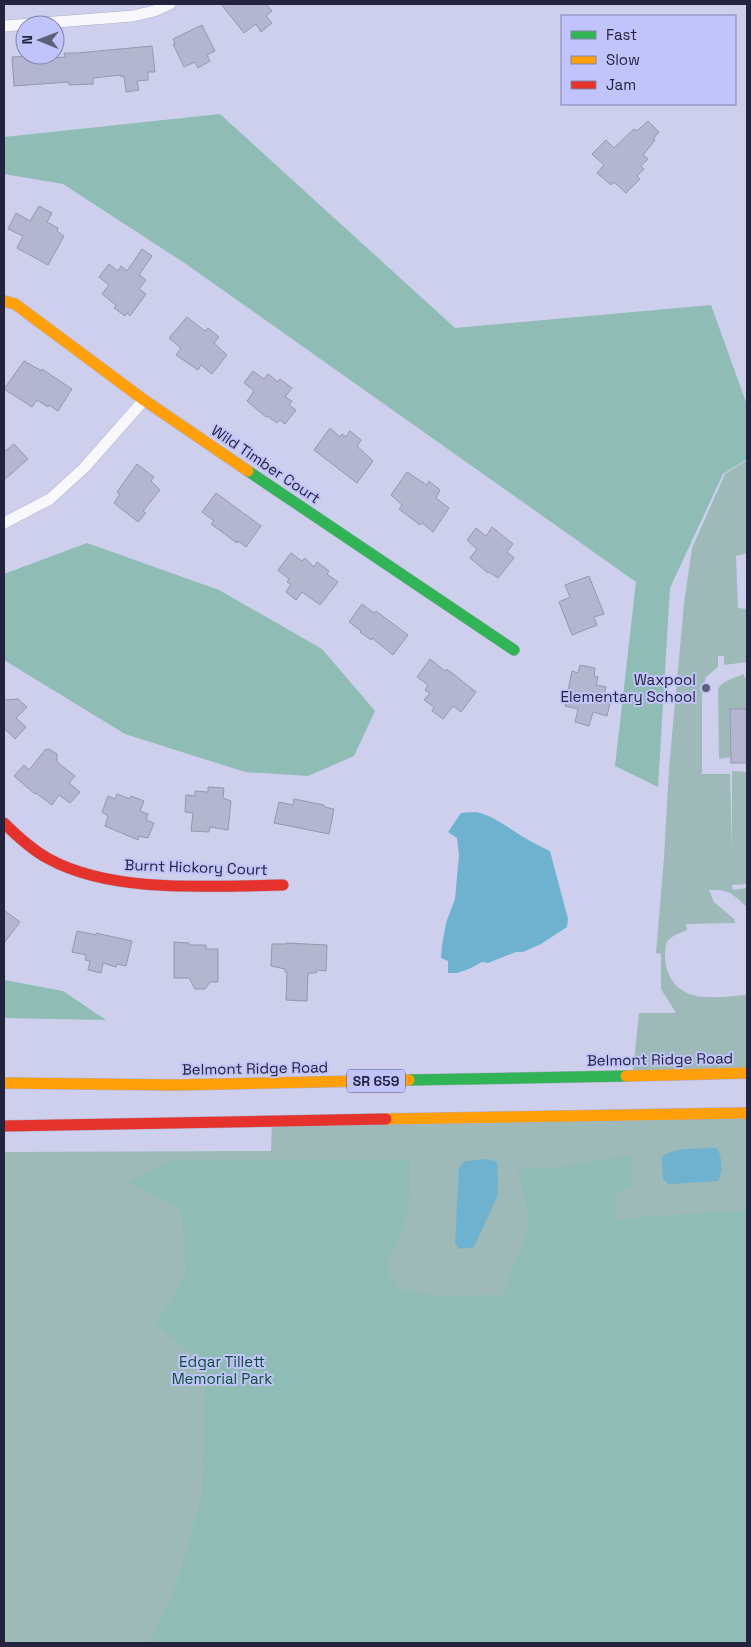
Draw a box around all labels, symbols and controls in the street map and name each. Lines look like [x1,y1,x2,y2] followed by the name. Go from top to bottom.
[15,15,65,65] north arrow
[561,15,736,105] legend
[606,25,637,44] text: Fast
[18,35,36,45] text: N
[606,50,640,69] text: Slow
[606,75,636,94] text: Jam
[208,420,324,508] street label: Wild Timber Court
[560,670,696,706] place label: Waxpool Elementary School
[700,682,712,694] marker: Waxpool Elementary School
[124,855,268,879] street label: Burnt Hickory Court
[587,1048,733,1070] street label: Belmont Ridge Road
[182,1057,328,1079] street label: Belmont Ridge Road
[347,1070,405,1092] road number: SR 659
[172,1352,272,1388] park label: Edgar Tillett Memorial Park

